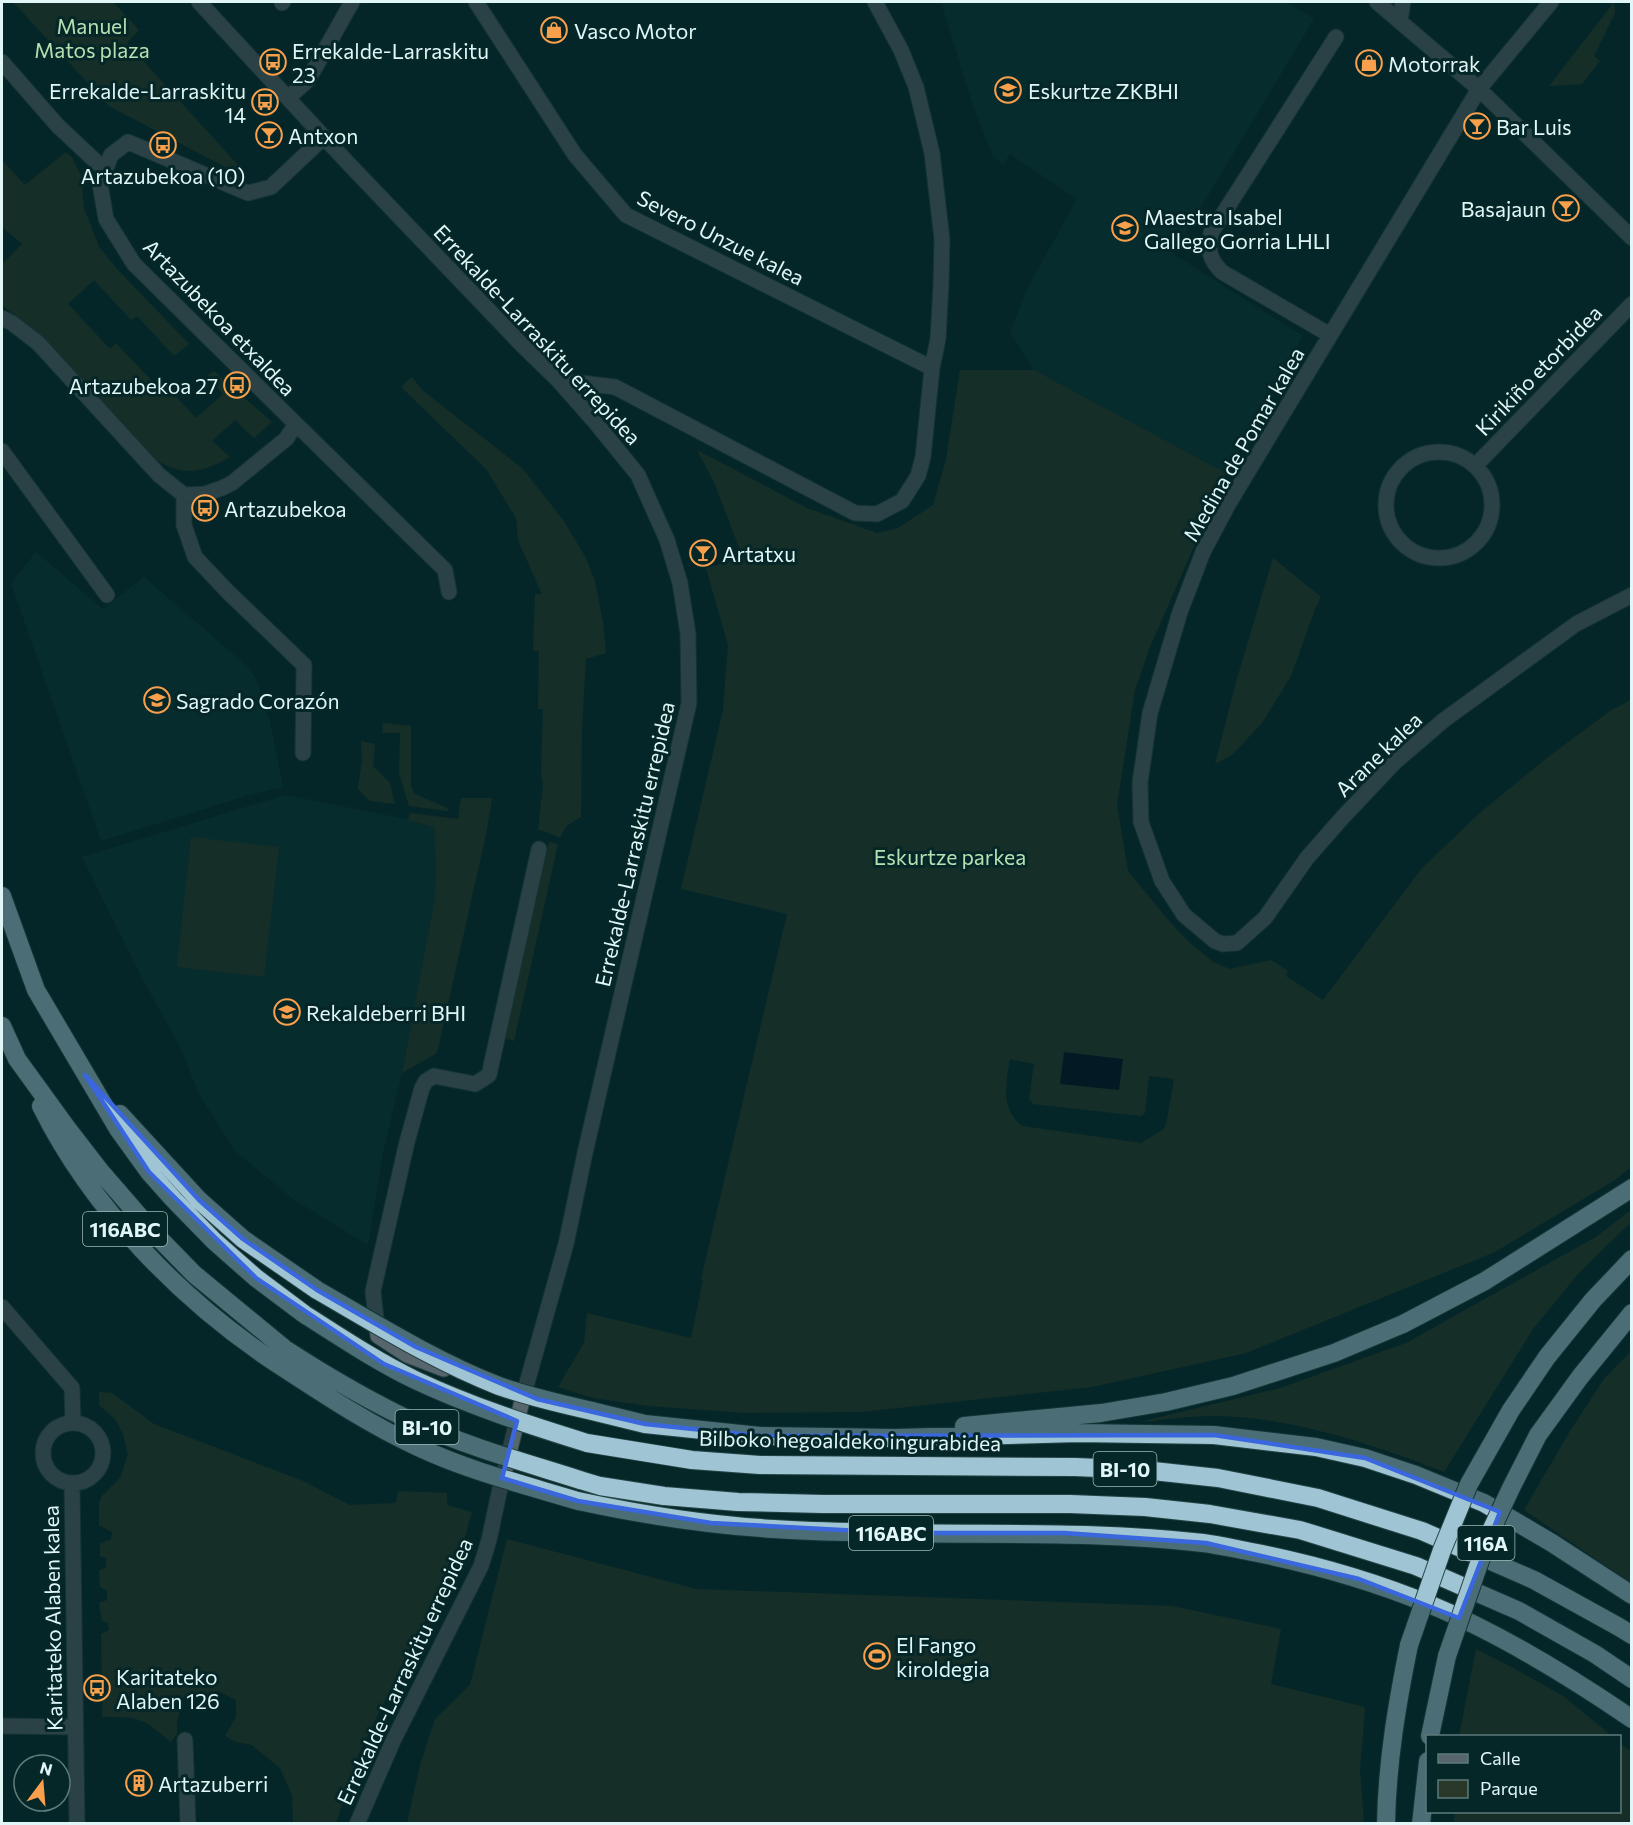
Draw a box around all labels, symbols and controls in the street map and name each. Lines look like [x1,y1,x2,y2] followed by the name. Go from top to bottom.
[34,13,150,62] park label: Manuel Matos plaza
[539,15,569,45] shop icon: Vasco Motor
[574,18,697,43] place label: Vasco Motor
[292,38,489,87] place label: Errekalde-Larraskitu 23
[258,47,288,77] bus stop icon: Errekalde-Larraskitu 23
[1354,48,1384,78] shop icon: Motorrak
[1388,51,1480,76] place label: Motorrak
[993,75,1023,105] school or university icon: Eskurtze ZKBHI
[49,78,246,127] place label: Errekalde-Larraskitu 14
[1028,78,1179,103] place label: Eskurtze ZKBHI
[250,87,280,117] bus stop icon: Errekalde-Larraskitu 14
[1462,111,1492,141] bar icon: Bar Luis
[1496,114,1572,139] place label: Bar Luis
[254,120,284,150] bar icon: Antxon
[288,123,358,148] place label: Antxon
[148,130,178,160] bus stop icon: Artazubekoa (10)
[81,163,245,188] place label: Artazubekoa (10)
[634,184,808,290] street label: Severo Unzue kalea
[1551,193,1581,223] bar icon: Basajaun
[1461,196,1546,221] place label: Basajaun
[1144,204,1331,253] place label: Maestra Isabel Gallego Gorria LHLI
[1110,213,1140,243] school or university icon: Maestra Isabel Gallego Gorria LHLI
[429,219,647,449] street label: Errekalde-Larraskitu errepidea
[139,234,301,400] street label: Artazubekoa etxaldea
[1470,300,1606,440] street label: Kirikiño etorbidea
[1177,343,1309,545] street label: Medina de Pomar kalea
[222,370,252,400] bus stop icon: Artazubekoa 27
[69,373,218,398] place label: Artazubekoa 27
[190,493,220,523] bus stop icon: Artazubekoa
[224,496,347,521] place label: Artazubekoa
[688,538,718,568] bar icon: Artatxu
[722,541,796,566] place label: Artatxu
[142,685,172,715] school or university icon: Sagrado Corazón
[176,688,340,713] place label: Sagrado Corazón
[589,699,679,989] street label: Errekalde-Larraskitu errepidea
[1330,707,1426,801] street label: Arane kalea
[874,844,1026,869] park label: Eskurtze parkea
[272,997,302,1027] school or university icon: Rekaldeberri BHI
[306,1000,466,1025] place label: Rekaldeberri BHI
[83,1212,167,1246] road number: 116ABC
[396,1410,458,1444] road number: BI-10
[699,1425,1001,1455] street label: Bilboko hegoaldeko ingurabidea
[1094,1452,1156,1486] road number: BI-10
[38,1505,66,1731] street label: Karitateko Alaben kalea
[849,1516,933,1550] road number: 116ABC
[1458,1526,1514,1560] road number: 116A
[331,1534,477,1808] street label: Errekalde-Larraskitu errepidea
[896,1632,990,1681] place label: El Fango kiroldegia
[862,1641,892,1671] sports icon: El Fango kiroldegia
[116,1664,220,1713] place label: Karitateko Alaben 126
[82,1673,112,1703] bus stop icon: Karitateko Alaben 126
[1426,1735,1621,1813] legend
[1480,1747,1520,1769] text: Calle
[12,1753,72,1813] north arrow
[38,1757,55,1779] text: N
[124,1768,154,1798] building icon: Artazuberri
[158,1771,268,1796] place label: Artazuberri
[1480,1777,1538,1799] text: Parque

